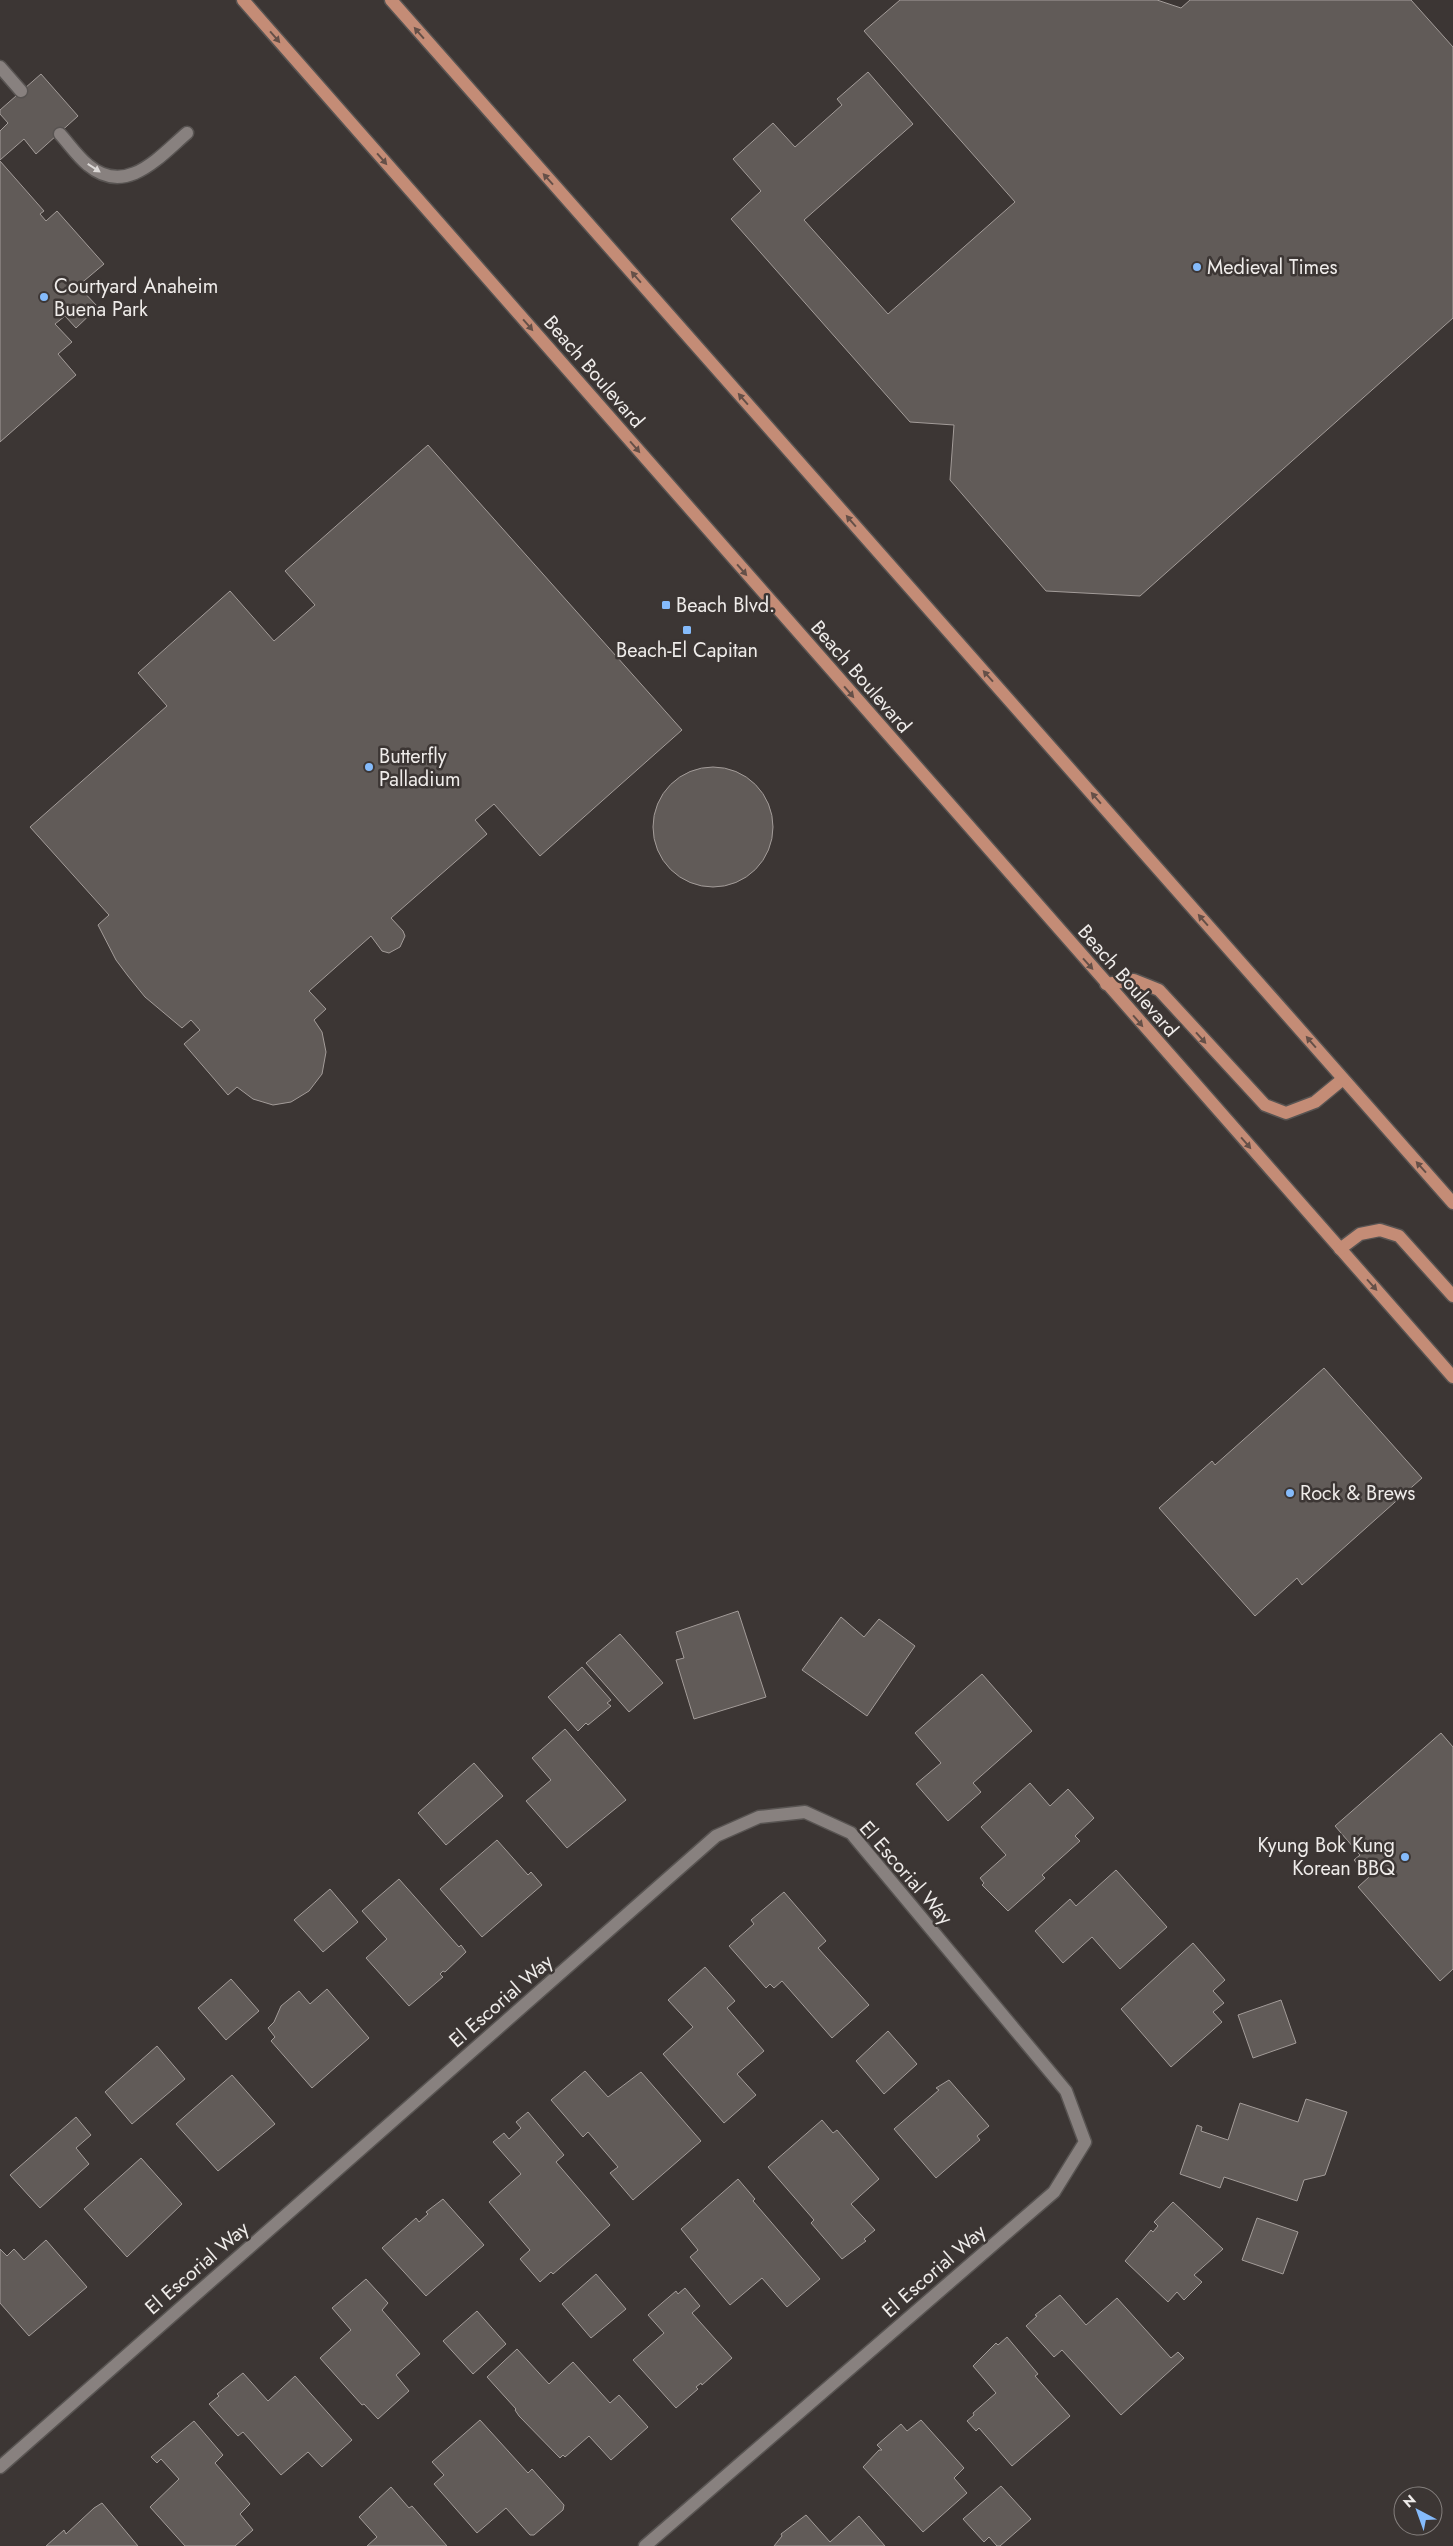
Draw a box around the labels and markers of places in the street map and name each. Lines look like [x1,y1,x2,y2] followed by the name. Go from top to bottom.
[1207,253,1338,282] place label: Medieval Times
[1191,261,1203,273] marker: Medieval Times
[54,272,218,324] place label: Courtyard Anaheim Buena Park
[38,291,50,303] marker: Courtyard Anaheim Buena Park
[676,591,775,620] place label: Beach Blvd.
[660,599,672,611] marker: Beach Blvd.
[681,624,693,636] marker: Beach-El Capitan
[616,636,758,665] place label: Beach-El Capitan
[379,742,461,794] place label: Butterfly Palladium
[363,761,375,773] marker: Butterfly Palladium
[1300,1479,1415,1508] place label: Rock & Brews
[1284,1487,1296,1499] marker: Rock & Brews
[1258,1831,1395,1883] place label: Kyung Bok Kung Korean BBQ
[1399,1851,1411,1863] marker: Kyung Bok Kung Korean BBQ

